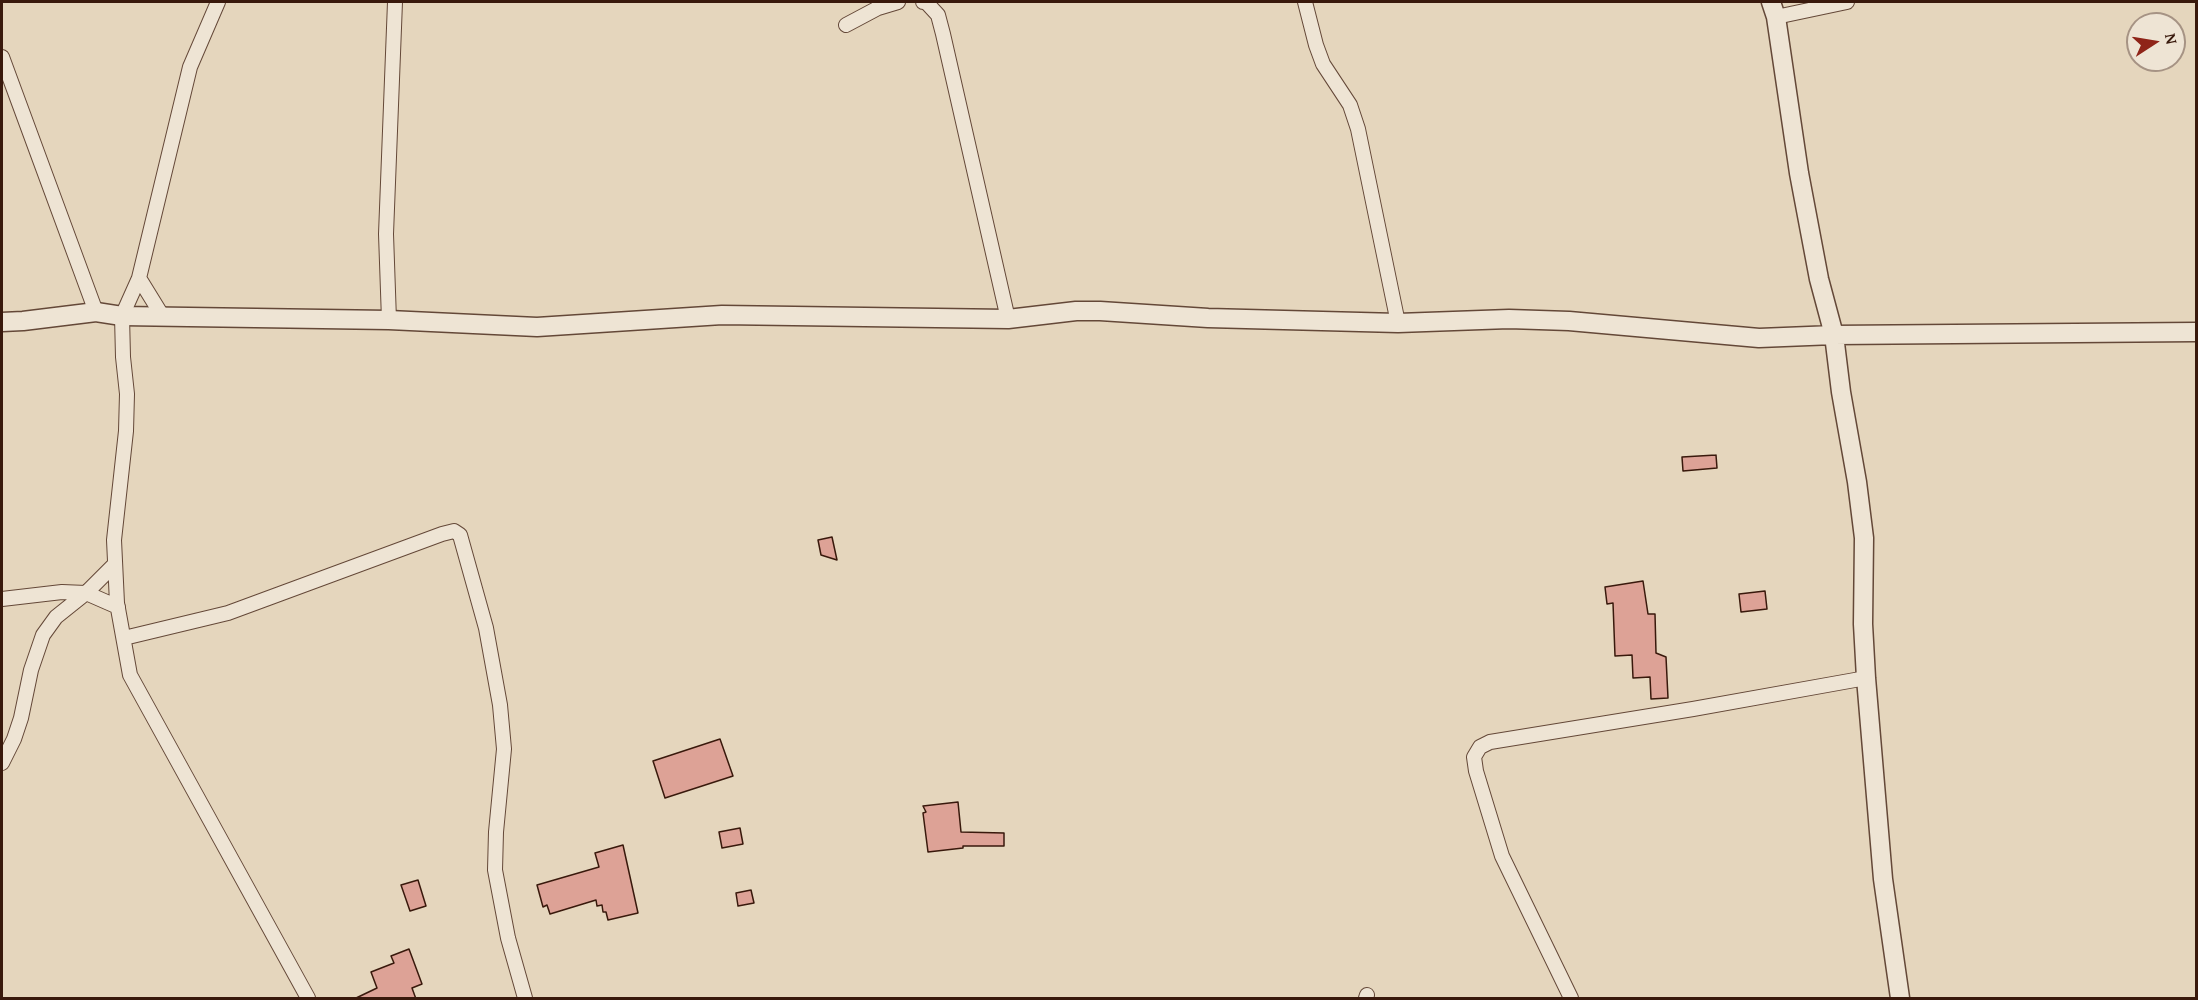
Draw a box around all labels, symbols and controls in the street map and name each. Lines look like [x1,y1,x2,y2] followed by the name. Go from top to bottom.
[2126,12,2186,72] north arrow
[2159,31,2184,46] text: N

